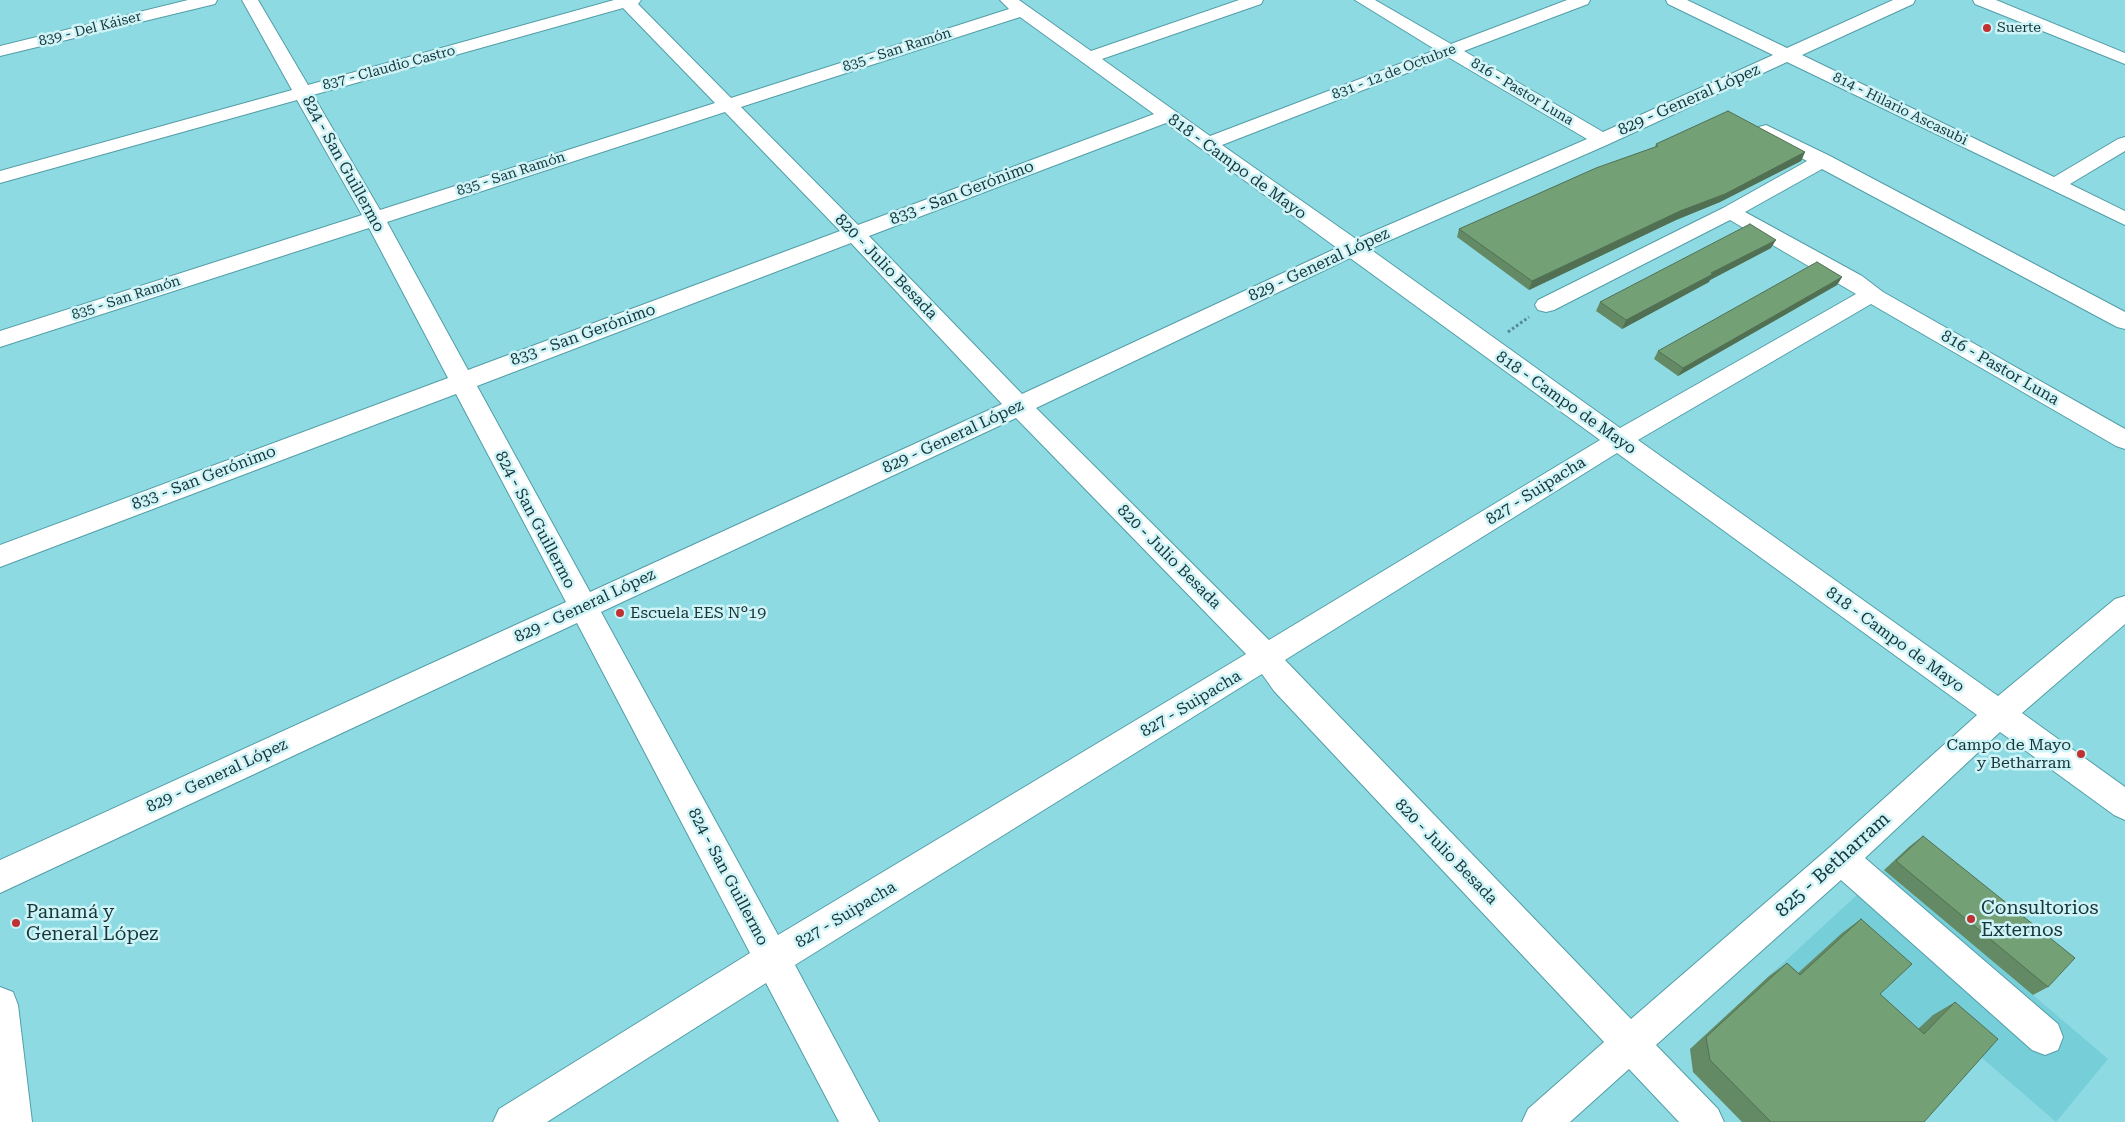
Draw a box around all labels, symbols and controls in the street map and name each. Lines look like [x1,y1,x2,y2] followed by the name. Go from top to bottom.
[37,8,143,50] street label: 839 - Del Káiser
[1997,20,2041,36] place label: Suerte
[1981,22,1993,34] marker: Suerte
[841,25,953,75] street label: 835 - San Ramón
[1330,41,1458,103] street label: 831 - 12 de Octubre
[321,42,457,94] street label: 837 - Claudio Castro
[1468,55,1576,129] street label: 816 - Pastor Luna
[1615,60,1763,140] street label: 829 - General López
[1830,69,1970,149] street label: 814 - Hilario Ascasubi
[298,93,388,235] street label: 824 - San Guillermo
[1164,110,1310,224] street label: 818 - Campo de Mayo
[455,149,567,199] street label: 835 - San Ramón
[887,157,1037,229] street label: 833 - San Gerónimo
[831,210,941,324] street label: 820 - Julio Besada
[1245,224,1393,306] street label: 829 - General López
[70,273,182,323] street label: 835 - San Ramón
[508,300,658,370] street label: 833 - San Gerónimo
[1937,326,2063,410] street label: 816 - Pastor Luna
[1492,347,1640,459] street label: 818 - Campo de Mayo
[879,396,1027,478] street label: 829 - General López
[129,442,279,514] street label: 833 - San Gerónimo
[491,448,579,592] street label: 824 - San Guillermo
[1483,453,1589,529] street label: 827 - Suipacha
[1113,501,1225,613] street label: 820 - Julio Besada
[511,565,659,647] street label: 829 - General López
[1822,583,1968,697] street label: 818 - Campo de Mayo
[630,603,766,623] place label: Escuela EES N°19
[614,607,626,619] marker: Escuela EES N°19
[1137,666,1245,742] street label: 827 - Suipacha
[143,735,291,817] street label: 829 - General López
[1947,735,2071,773] place label: Campo de Mayo y Betharram
[2075,748,2087,760] marker: Campo de Mayo y Betharram
[1391,795,1501,909] street label: 820 - Julio Besada
[684,805,772,949] street label: 824 - San Guillermo
[1771,808,1895,922] street label: 825 - Betharram
[792,877,900,953] street label: 827 - Suipacha
[1981,897,2098,941] place label: Consultorios Externos
[26,901,158,945] place label: Panamá y General López
[1965,913,1977,925] marker: Consultorios Externos
[10,917,22,929] marker: Panamá y General López

